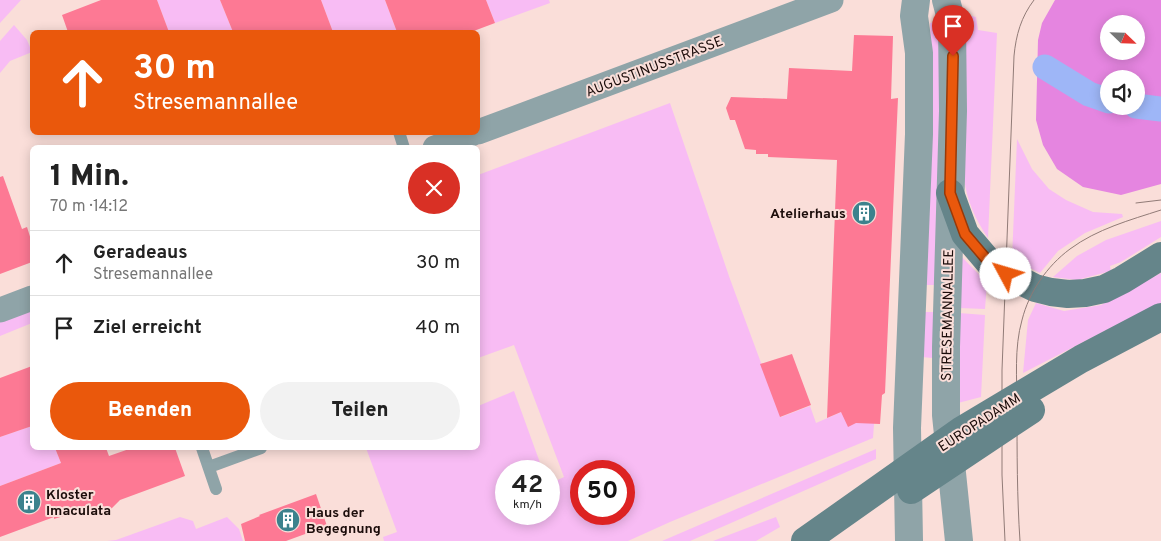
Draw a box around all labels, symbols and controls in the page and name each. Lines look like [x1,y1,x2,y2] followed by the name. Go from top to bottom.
[932,5,974,56] pin
[939,12,967,40] icon: arrive
[1100,15,1145,60] north arrow
[1100,15,1145,115] map controls
[584,33,726,101] street label: AUGUSTINUSSTRASSE
[133,47,216,91] text: 30 m
[50,50,115,115] icon: ahead
[1100,70,1145,115] button: sound
[133,90,298,117] text: Stresemannallee
[50,159,129,196] text: 1 Min.
[408,162,460,214] button: close
[50,197,128,217] text: 70 m · 14:12
[851,200,877,226] building icon: Atelierhaus
[770,206,846,223] place label: Atelierhaus
[93,241,188,265] text: Geradeaus
[979,247,1031,299] position arrow
[50,249,78,277] icon: ahead
[939,249,958,381] street label: STRESEMANNALLEE
[416,251,460,275] text: 30 m
[93,265,213,285] text: Stresemannallee
[50,314,78,342] icon: arrive
[93,316,202,340] text: Ziel erreicht
[415,316,460,340] text: 40 m
[50,382,250,440] button: Beenden
[260,382,460,440] button: Teilen
[935,390,1024,456] street label: EUROPADAMM
[570,460,635,525] speed limit sign: 50
[512,470,543,502] text: 42
[46,487,111,520] place label: Kloster Imaculata
[16,489,42,515] building icon: Kloster Imaculata
[513,497,542,513] text: km/h
[306,505,381,538] place label: Haus der Begegnung
[275,507,301,533] building icon: Haus der Begegnung

